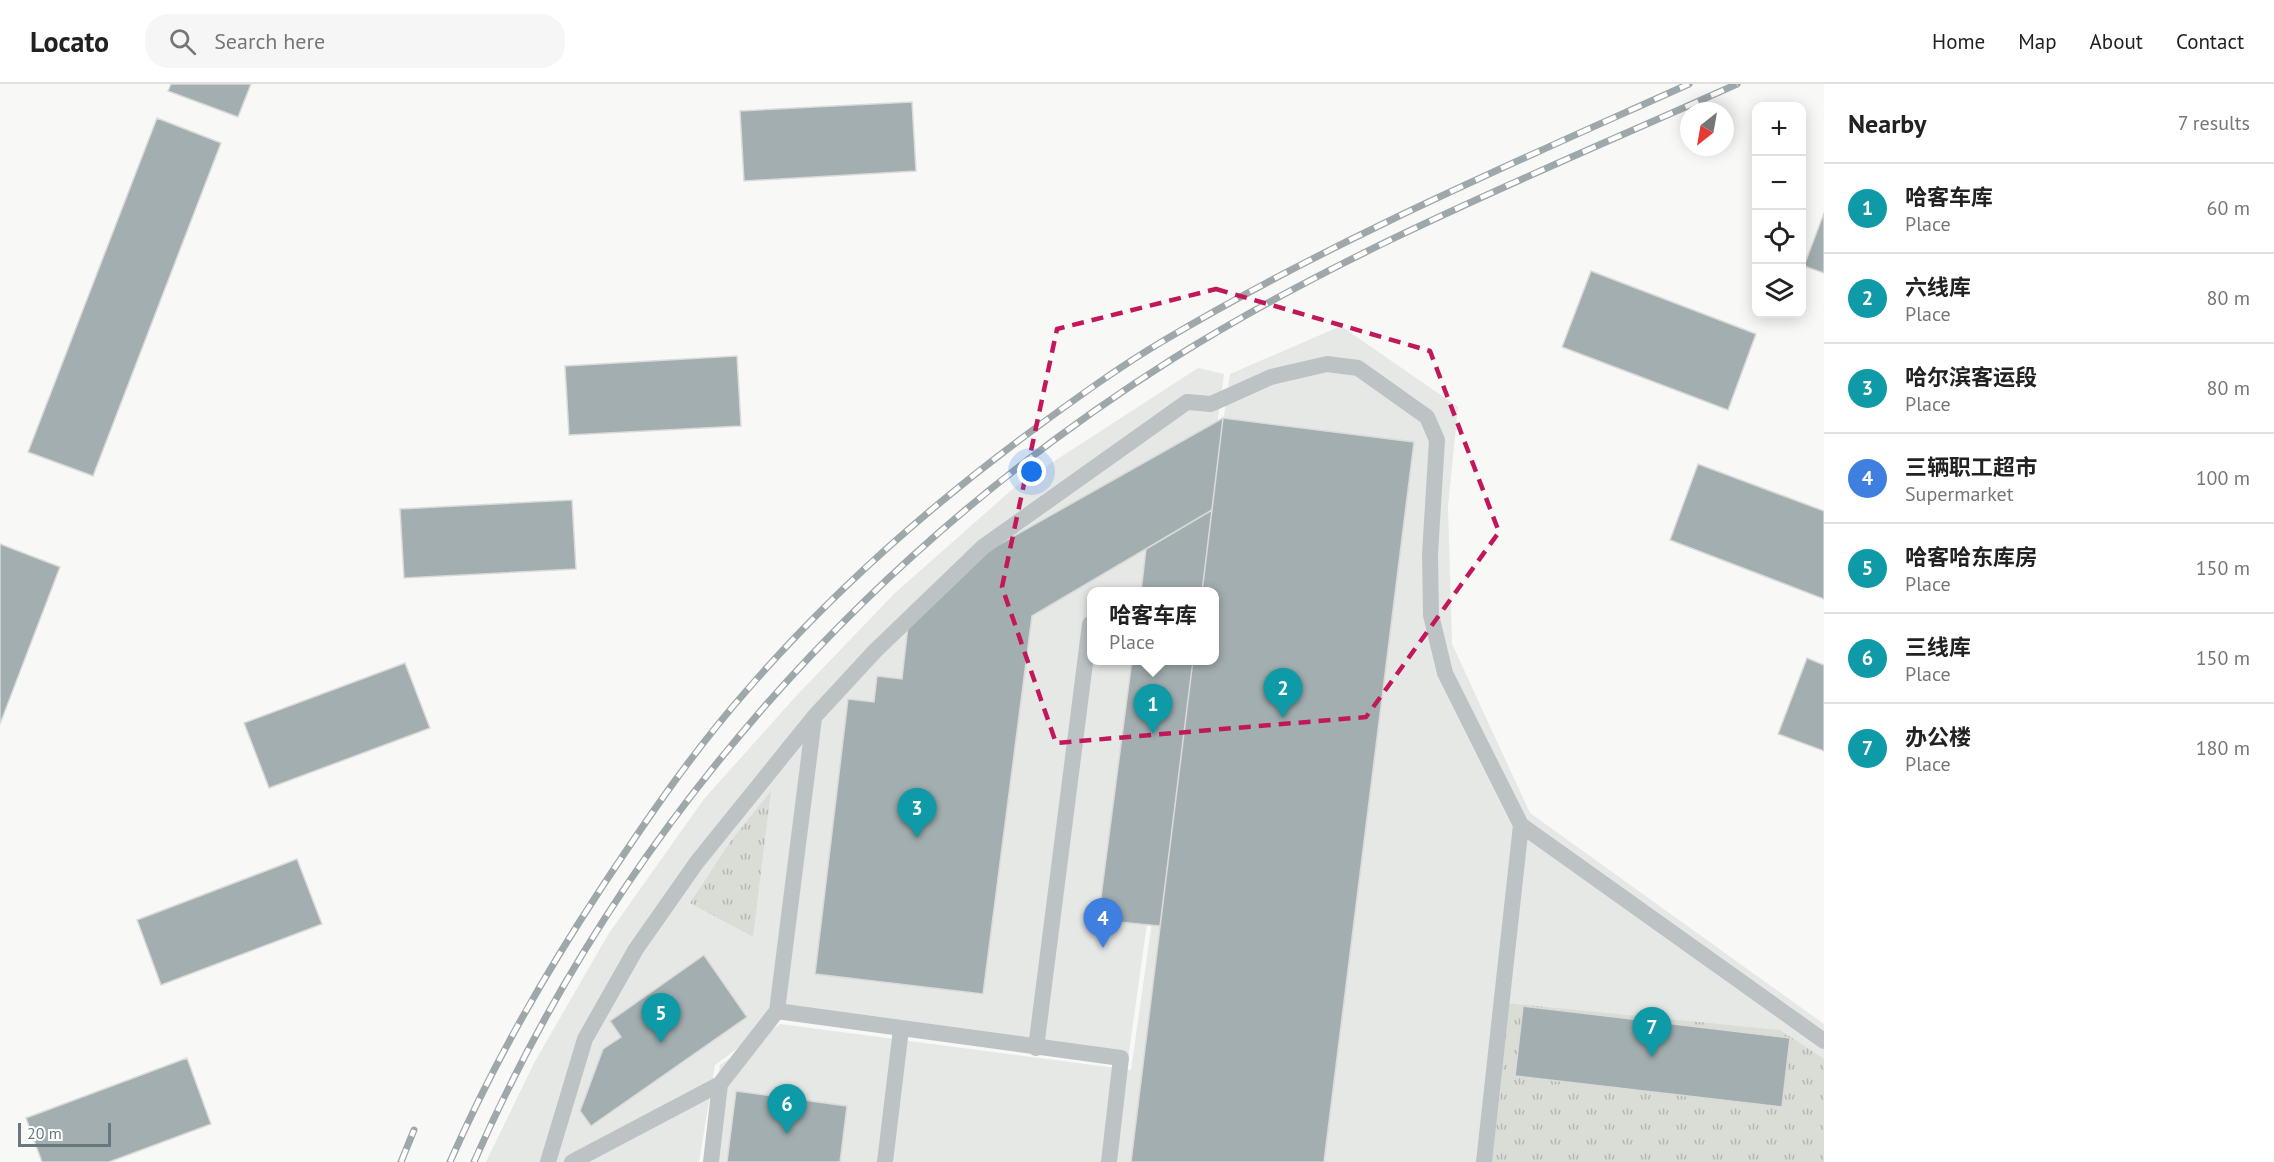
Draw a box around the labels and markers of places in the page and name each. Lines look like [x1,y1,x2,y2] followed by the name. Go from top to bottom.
[1264,668,1302,718] pin: 2
[1134,684,1172,734] pin: 1
[898,788,936,838] pin: 3
[1084,898,1122,948] pin: 4
[642,994,680,1043] pin: 5
[1632,1008,1672,1057] pin: 7
[768,1084,806,1134] pin: 6

